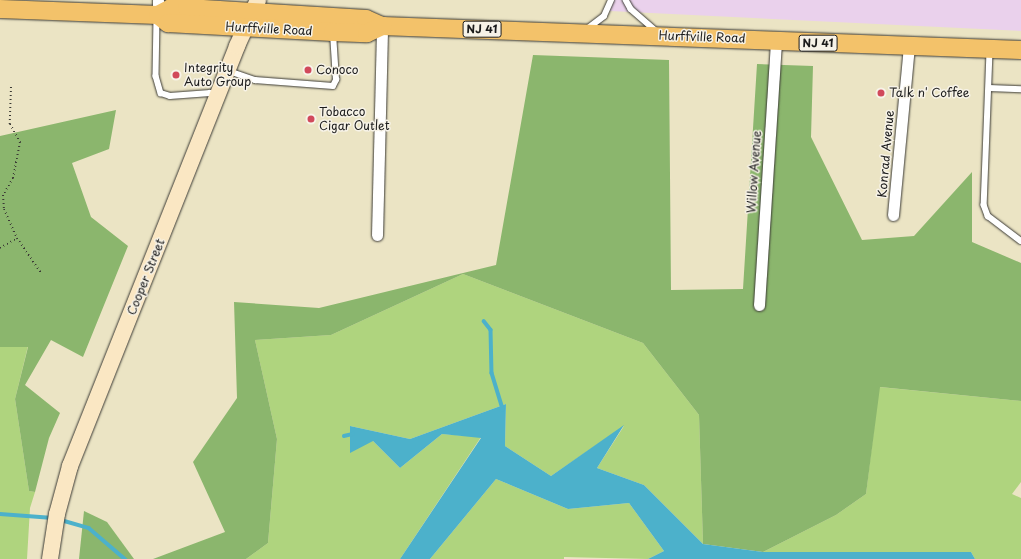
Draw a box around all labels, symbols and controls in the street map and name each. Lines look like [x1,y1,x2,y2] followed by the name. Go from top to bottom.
[225,20,313,38] street label: Hurffville Road
[462,20,502,38] road number: NJ 41
[658,28,746,46] street label: Hurffville Road
[798,34,838,52] road number: NJ 41
[184,61,252,89] place label: Integrity Auto Group
[316,63,359,77] place label: Conoco
[303,65,313,75] marker: Conoco
[171,70,181,80] marker: Integrity Auto Group
[889,86,970,100] place label: Talk n' Coffee
[876,88,886,98] marker: Talk n' Coffee
[319,105,390,133] place label: Tobacco Cigar Outlet
[875,110,897,198] street label: Konrad Avenue
[306,114,316,124] marker: Tobacco Cigar Outlet
[744,130,764,214] street label: Willow Avenue
[124,237,168,317] street label: Cooper Street

